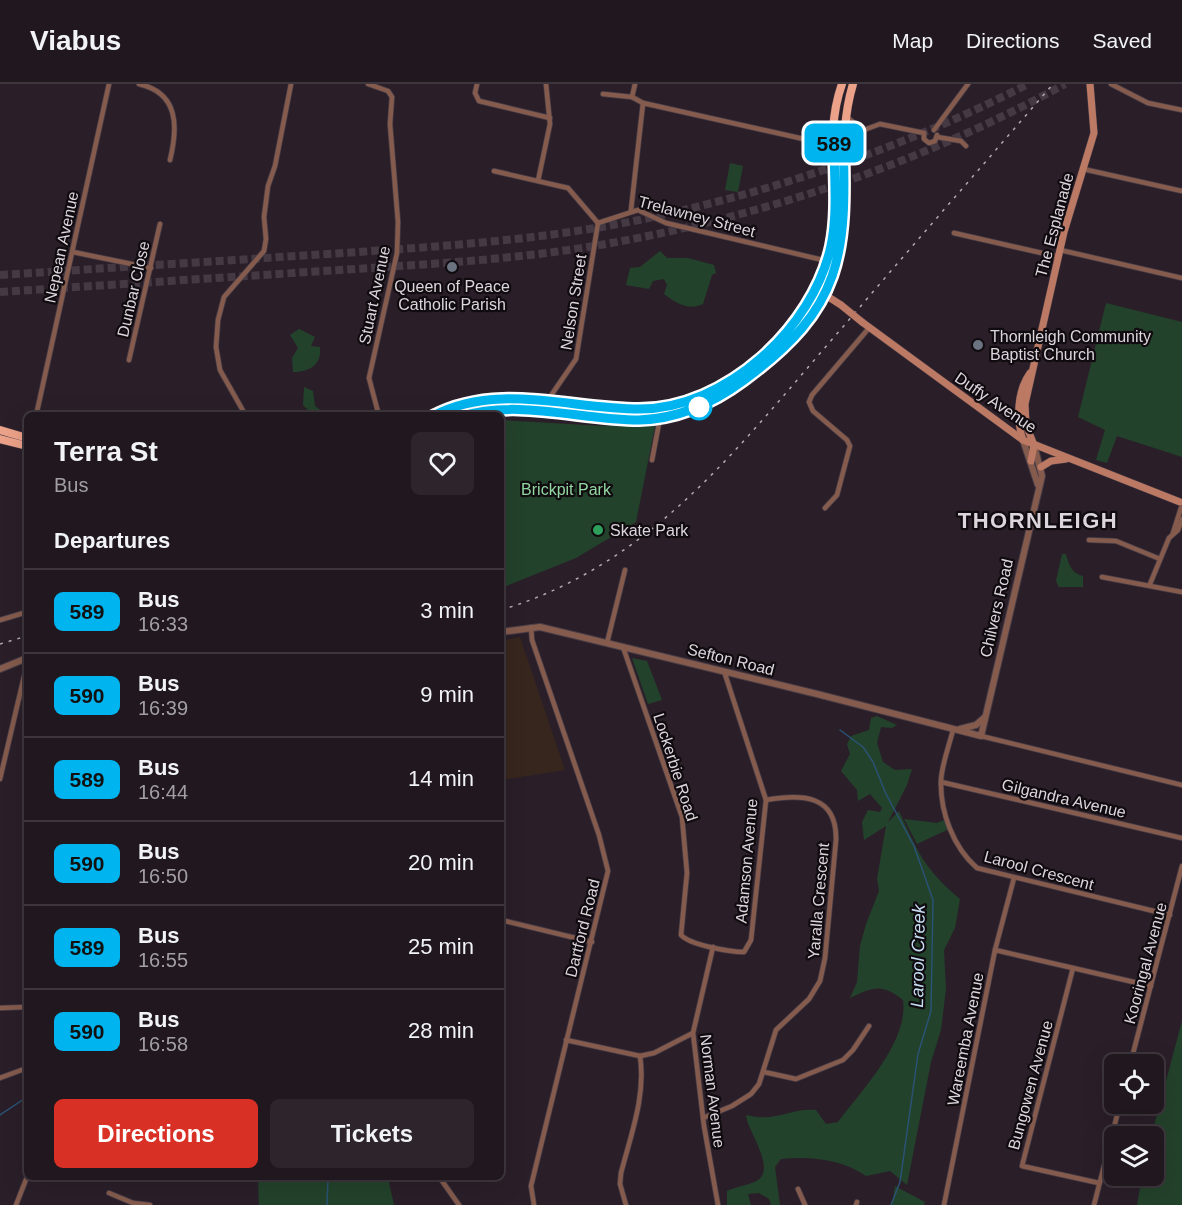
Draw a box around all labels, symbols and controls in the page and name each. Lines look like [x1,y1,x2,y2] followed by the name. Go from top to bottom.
[30,25,121,56] text: Viabus
[892,29,933,52] text: Map
[966,29,1059,52] text: Directions
[1092,29,1152,52] text: Saved
[800,124,868,162] line badge: 589
[816,132,852,155] text: 589
[1032,171,1077,279] street label: The Esplanade
[41,190,82,304] street label: Nepean Avenue
[637,193,758,240] street label: Trelawney Street
[114,239,153,339] street label: Dunbar Close
[356,244,393,346] street label: Stuart Avenue
[558,252,590,351] street label: Nelson Street
[445,260,459,274] marker: Queen of Peace Catholic Parish
[394,278,510,313] place label: Queen of Peace Catholic Parish
[990,328,1151,363] place label: Thornleigh Community Baptist Church
[971,338,985,352] marker: Thornleigh Community Baptist Church
[952,369,1040,436] street label: Duffy Avenue
[686,394,712,420] unlabelled marker
[411,432,474,495] button: heart
[54,436,158,467] text: Terra St
[54,474,88,496] text: Bus
[521,481,612,498] park label: Brickpit Park
[958,508,1118,533] district label: THORNLEIGH
[610,522,689,539] place label: Skate Park
[591,523,605,537] marker: Skate Park
[54,528,170,553] text: Departures
[977,557,1016,659] street label: Chilvers Road
[138,587,180,612] text: Bus
[420,598,474,623] text: 3 min
[69,600,105,623] text: 589
[138,613,188,635] text: 16:33
[686,640,776,678] street label: Sefton Road
[138,671,180,696] text: Bus
[420,682,474,707] text: 9 min
[69,684,105,707] text: 590
[138,697,188,719] text: 16:39
[650,711,701,823] street label: Lockerbie Road
[138,755,180,780] text: Bus
[408,766,474,791] text: 14 min
[69,768,105,791] text: 589
[1000,776,1128,821] street label: Gilgandra Avenue
[138,781,188,803] text: 16:44
[733,798,760,924] street label: Adamson Avenue
[138,839,180,864] text: Bus
[805,841,832,960] street label: Yaralla Crescent
[982,848,1096,893] street label: Larool Crescent
[408,850,474,875] text: 20 min
[69,852,105,875] text: 590
[138,865,188,887] text: 16:50
[562,877,603,979] street label: Dartford Road
[1121,900,1170,1026] street label: Kooringal Avenue
[907,903,929,1008] water label: Larool Creek
[138,923,180,948] text: Bus
[408,934,474,959] text: 25 min
[69,936,105,959] text: 589
[138,949,188,971] text: 16:55
[944,971,987,1107] street label: Wareemba Avenue
[138,1007,180,1032] text: Bus
[408,1018,474,1043] text: 28 min
[1005,1019,1056,1152] street label: Bungowen Avenue
[69,1020,105,1043] text: 590
[138,1033,188,1055] text: 16:58
[697,1033,728,1149] street label: Norman Avenue
[1104,1054,1164,1186] map controls
[1104,1054,1164,1114] button: locate
[54,1099,258,1168] button: Directions
[270,1099,474,1168] button: Tickets
[1104,1126,1164,1186] button: layers

